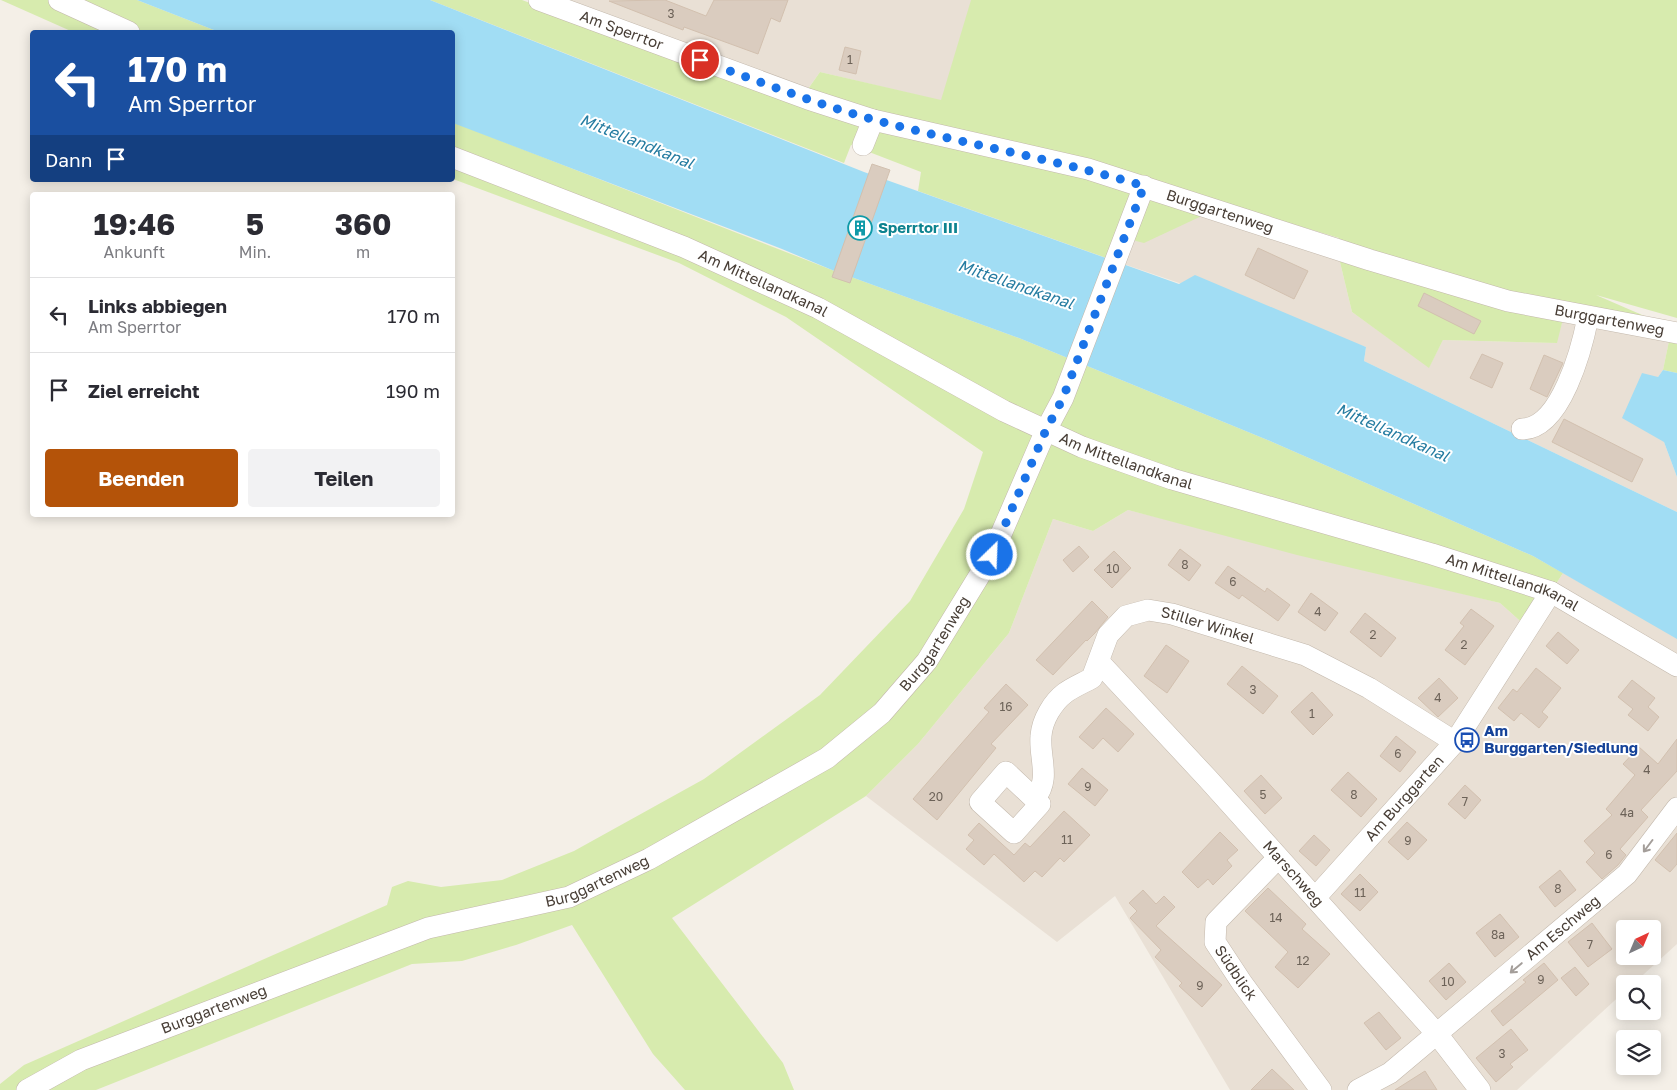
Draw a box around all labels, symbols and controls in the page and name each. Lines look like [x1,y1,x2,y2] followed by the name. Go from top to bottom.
[578,6,666,53] street label: Am Sperrtor
[667,6,675,21] house number: 3
[679,39,721,81] pin
[686,46,714,74] icon: arrive
[128,48,227,90] text: 170 m
[45,50,110,115] icon: left
[847,52,853,67] house number: 1
[128,90,256,117] text: Am Sperrtor
[577,109,698,173] water label: Mittellandkanal
[102,145,130,173] icon: arrive
[45,148,92,171] text: Dann
[1164,185,1276,236] street label: Burggartenweg
[93,206,175,242] text: 19:46
[246,206,264,242] text: 5
[335,206,392,242] text: 360
[847,215,873,241] building icon: Sperrtor III
[878,218,958,236] place label: Sperrtor III
[104,242,165,262] text: Ankunft
[239,242,271,262] text: Min.
[356,242,370,262] text: m
[696,245,832,320] street label: Am Mittellandkanal
[956,255,1077,313] water label: Mittellandkanal
[88,294,227,317] text: Links abbiegen
[1553,300,1666,338] street label: Burggartenweg
[45,301,73,329] icon: left
[387,304,440,327] text: 170 m
[88,317,181,337] text: Am Sperrtor
[45,376,73,404] icon: arrive
[88,379,200,402] text: Ziel erreicht
[386,379,440,402] text: 190 m
[1334,398,1453,466] water label: Mittellandkanal
[1057,428,1195,493] street label: Am Mittellandkanal
[45,449,238,507] button: Beenden
[248,449,440,507] button: Teilen
[965,528,1017,580] position arrow
[1444,549,1583,615] street label: Am Mittellandkanal
[1181,557,1189,572] house number: 8
[1106,561,1120,576] house number: 10
[1229,574,1237,589] house number: 6
[895,592,973,694] street label: Burggartenweg
[1160,602,1257,647] street label: Stiller Winkel
[1314,604,1322,619] house number: 4
[1370,627,1377,642] house number: 2
[1461,637,1468,652] house number: 2
[1249,682,1257,697] house number: 3
[1434,690,1442,705] house number: 4
[999,699,1013,714] house number: 16
[1309,706,1315,721] house number: 1
[1484,721,1638,756] place label: Am Burggarten/Siedlung
[1454,727,1480,753] bus stop icon: Am Burggarten/Siedlung
[1394,746,1402,761] house number: 6
[1361,751,1447,844] street label: Am Burggarten
[1643,762,1651,777] house number: 4
[1084,779,1092,794] house number: 9
[1260,787,1267,802] house number: 5
[1350,787,1358,802] house number: 8
[929,789,943,804] house number: 20
[1462,794,1468,809] house number: 7
[1620,805,1634,820] house number: 4a
[1061,832,1073,847] house number: 11
[1404,833,1412,848] house number: 9
[1260,837,1328,910] street label: Marschweg
[1642,839,1653,852] one-way arrow
[1605,847,1613,862] house number: 6
[543,850,651,910] street label: Burggartenweg
[1554,881,1562,896] house number: 8
[1354,885,1366,900] house number: 11
[1521,891,1603,963] street label: Am Eschweg
[1269,910,1283,925] house number: 14
[1616,920,1661,965] north arrow
[1616,920,1661,1075] map controls
[1491,927,1505,942] house number: 8a
[1587,937,1593,952] house number: 7
[1212,941,1262,1004] street label: Südblick
[1297,953,1309,968] house number: 12
[1509,962,1522,974] one-way arrow
[1537,972,1545,987] house number: 9
[1441,974,1455,989] house number: 10
[1616,975,1661,1020] button: search
[1196,978,1204,993] house number: 9
[158,980,269,1037] street label: Burggartenweg
[1616,1030,1661,1075] button: layers
[1498,1046,1506,1061] house number: 3

